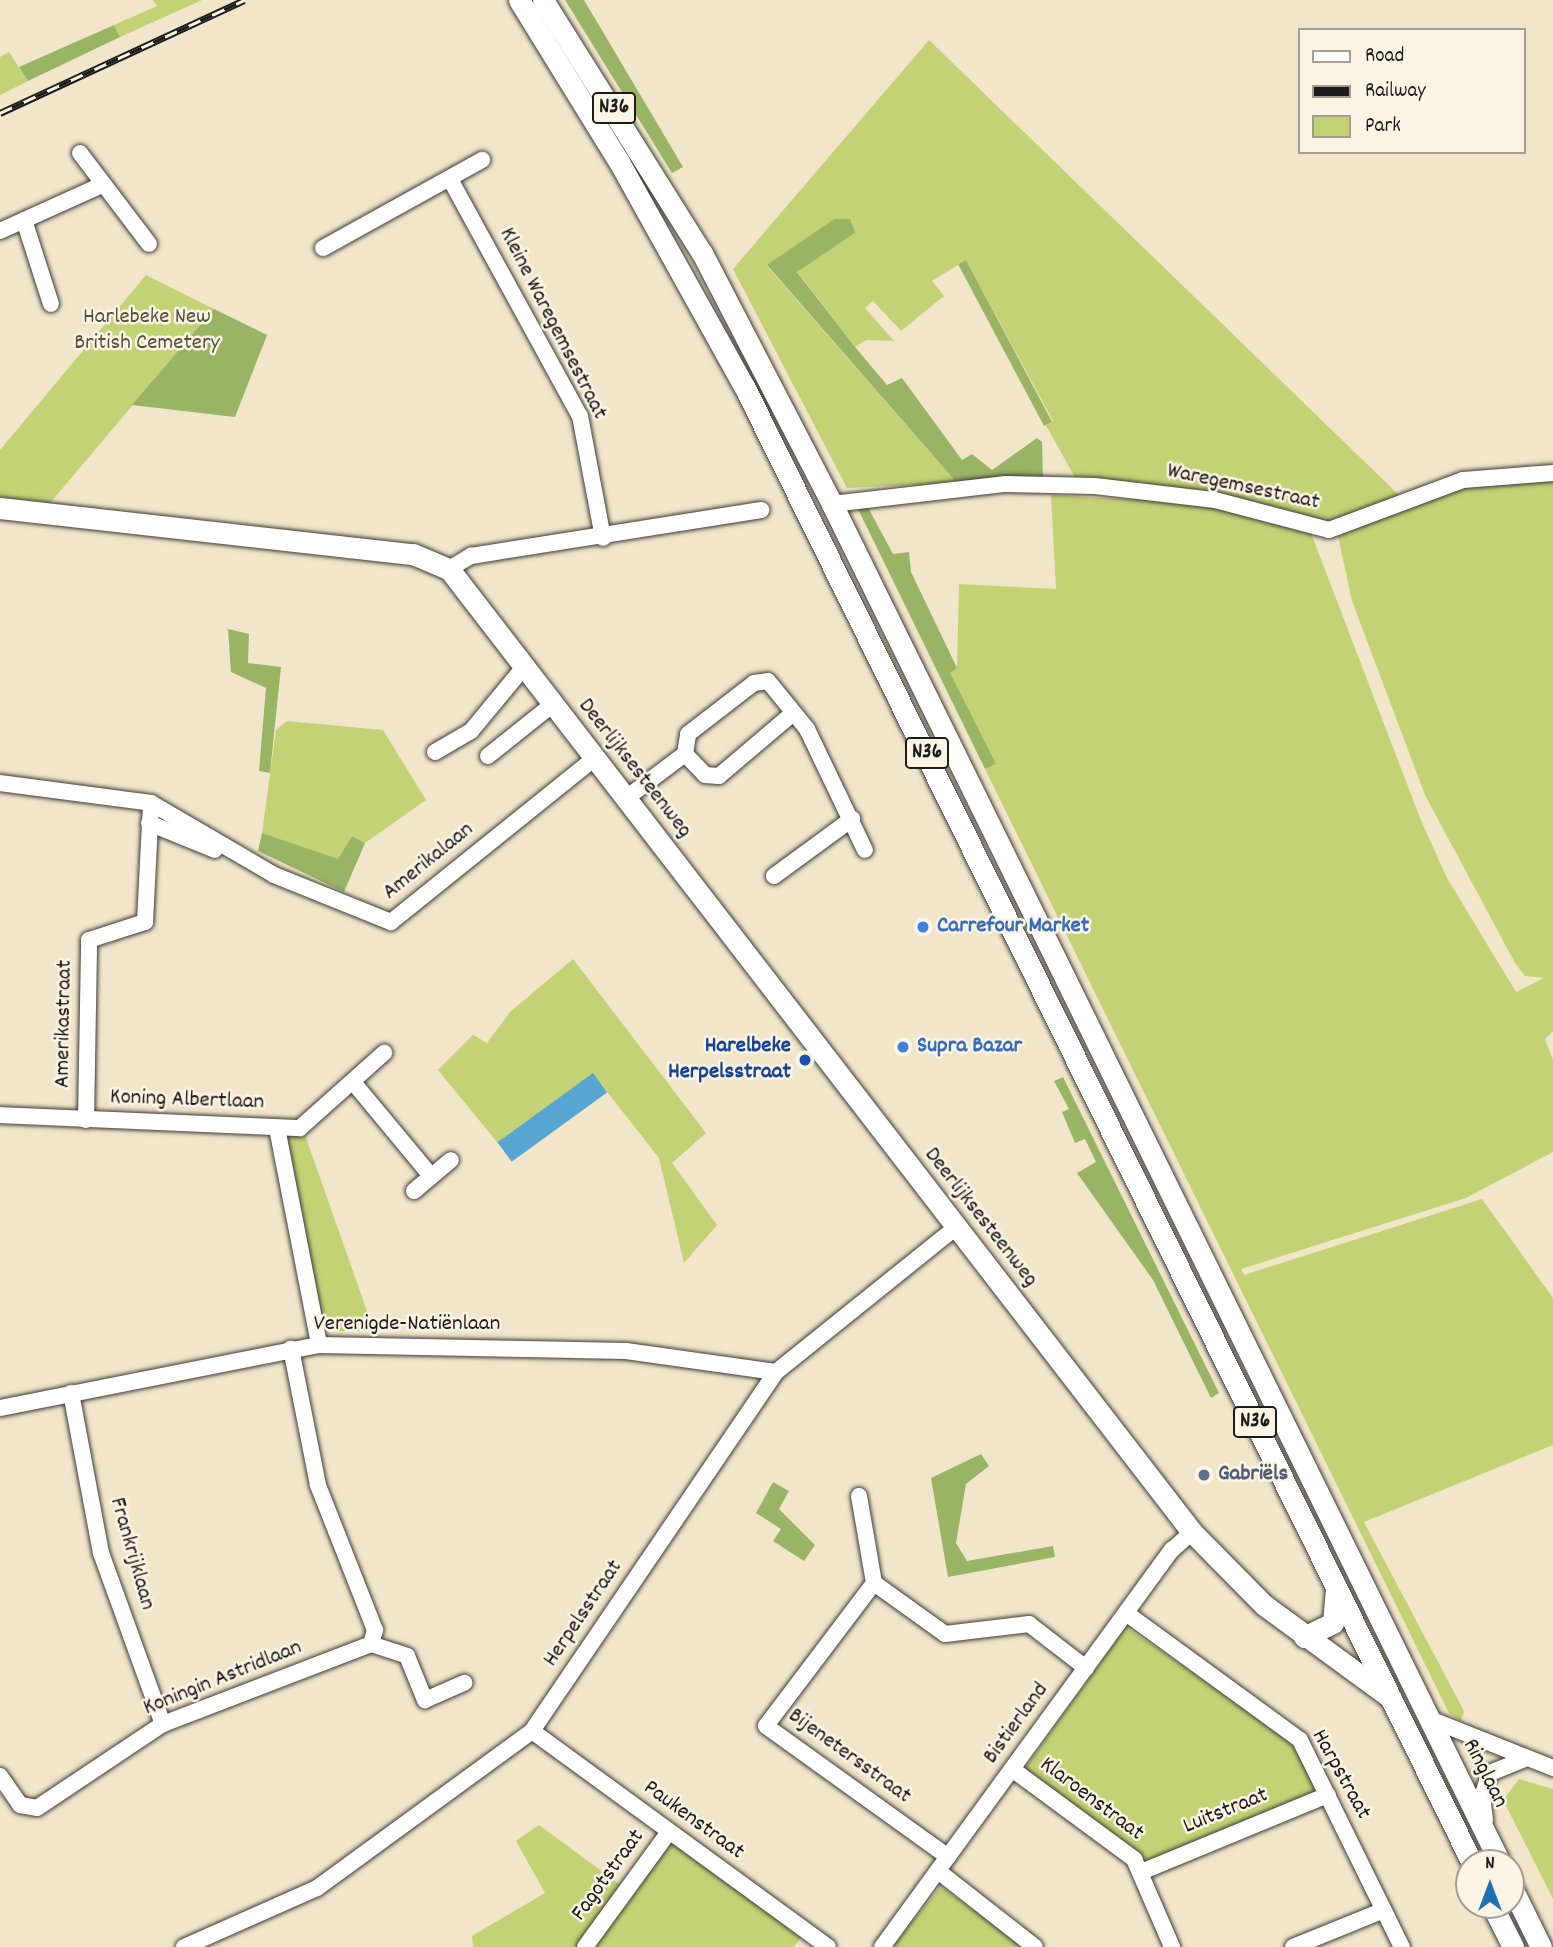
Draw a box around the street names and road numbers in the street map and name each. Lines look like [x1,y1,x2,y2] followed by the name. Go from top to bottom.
[591,90,637,126] road number: N36
[492,223,612,425] street label: Kleine Waregemsestraat
[1164,458,1322,518] street label: Waregemsestraat
[571,694,697,844] street label: Deerlijksesteenweg
[904,736,950,770] road number: N36
[378,817,480,907] street label: Amerikalaan
[50,960,80,1088] street label: Amerikastraat
[109,1085,265,1117] street label: Koning Albertlaan
[917,1143,1043,1293] street label: Deerlijksesteenweg
[314,1311,500,1339] street label: Verenigde-Natiënlaan
[1232,1404,1278,1440] road number: N36
[102,1495,160,1613] street label: Frankrijklaan
[538,1555,630,1673] street label: Herpelsstraat
[140,1635,306,1723] street label: Koningin Astridlaan
[978,1678,1056,1770] street label: Bistierland
[782,1703,916,1811] street label: Bijenetersstraat
[1304,1725,1376,1825] street label: Harpstraat
[1455,1735,1513,1813] street label: Ringlaan
[1034,1752,1148,1848] street label: Klaroenstraat
[637,1775,749,1867] street label: Paukenstraat
[1180,1783,1272,1841] street label: Luitstraat
[567,1825,651,1927] street label: Fagotstraat

